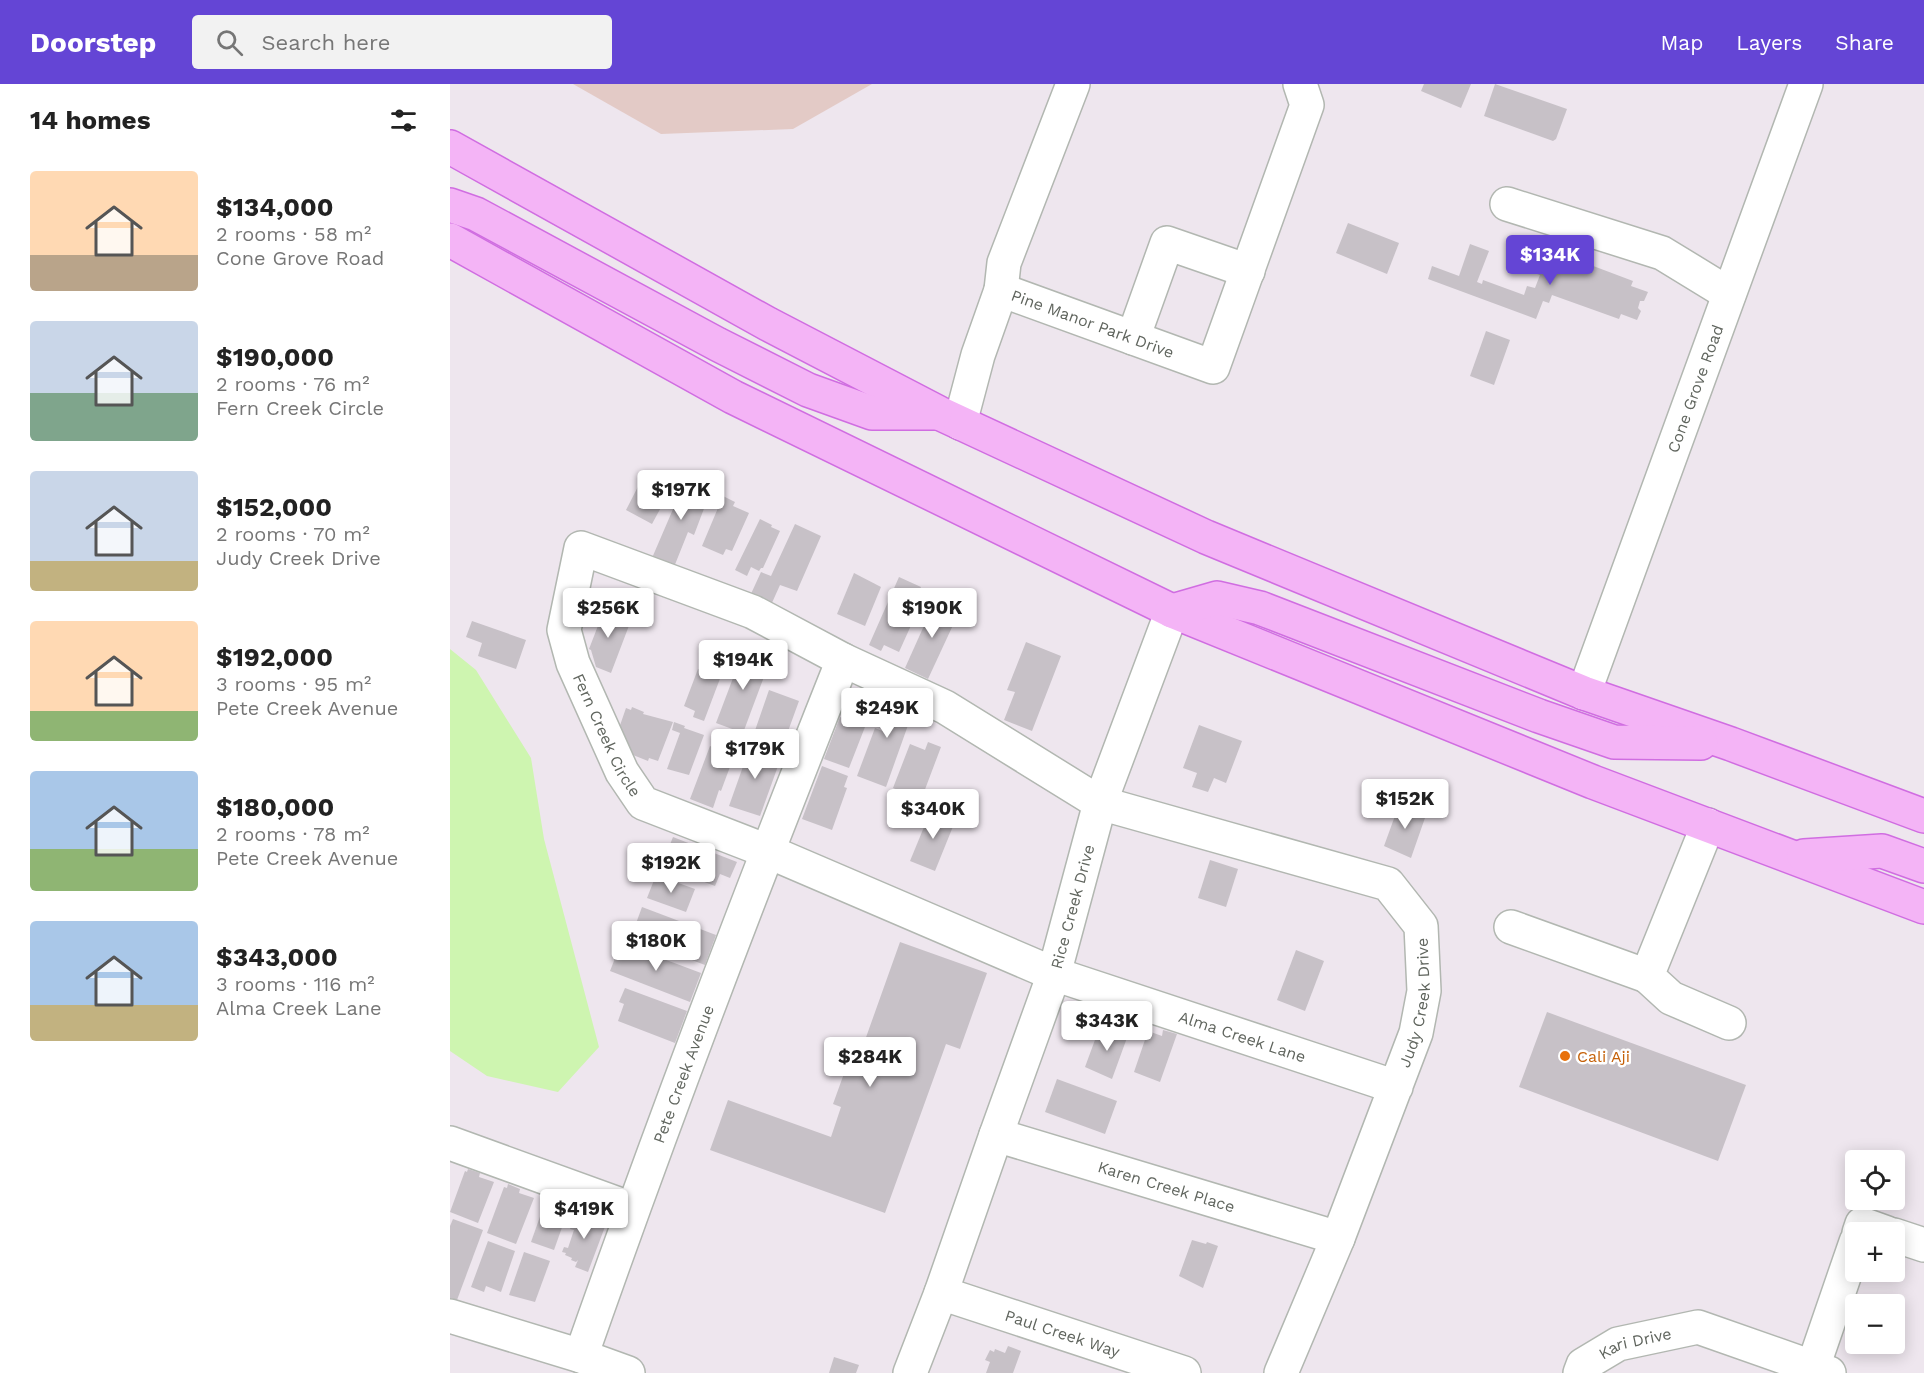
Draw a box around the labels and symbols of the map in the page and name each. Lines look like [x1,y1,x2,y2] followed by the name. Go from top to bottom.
[1508,235,1592,286] pin: $134K
[1009,286,1177,362] street label: Pine Manor Park Drive
[1663,322,1727,455] street label: Cone Grove Road
[639,470,723,521] pin: $197K
[566,588,650,639] pin: $256K
[890,588,974,639] pin: $190K
[701,640,785,691] pin: $194K
[569,671,645,800] street label: Fern Creek Circle
[845,688,929,739] pin: $249K
[713,729,797,780] pin: $179K
[1363,779,1447,830] pin: $152K
[891,789,975,840] pin: $340K
[1047,842,1098,971] street label: Rice Creek Drive
[629,843,713,894] pin: $192K
[614,921,698,972] pin: $180K
[1395,937,1434,1070] street label: Judy Creek Drive
[1065,1001,1149,1052] pin: $343K
[649,1002,718,1146] street label: Pete Creek Avenue
[1176,1007,1308,1067] street label: Alma Creek Lane
[828,1037,912,1088] pin: $284K
[1577,1047,1630,1066] place label: Cali Aji
[1558,1049,1572,1063] marker: Cali Aji
[1096,1157,1237,1216] street label: Karen Creek Place
[542,1189,626,1240] pin: $419K
[1003,1306,1123,1361] street label: Paul Creek Way
[1595,1324,1673,1363] street label: Kari Drive

